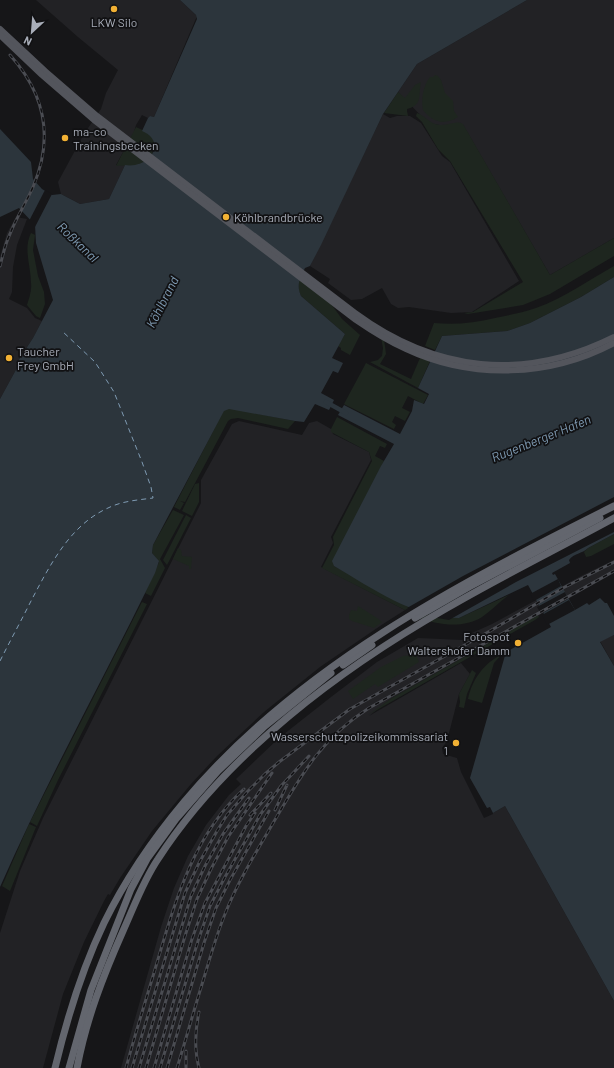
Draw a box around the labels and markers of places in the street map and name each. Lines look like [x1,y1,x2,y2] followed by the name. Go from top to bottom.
[109,4,119,14] marker: LKW Silo
[91,15,137,29] place label: LKW Silo
[73,124,159,152] place label: ma-co Trainingsbecken
[60,133,70,143] marker: ma-co Trainingsbecken
[234,210,323,224] place label: Köhlbrandbrücke
[221,212,231,222] marker: Köhlbrandbrücke
[17,344,74,372] place label: Taucher Frey GmbH
[4,353,14,363] marker: Taucher Frey GmbH
[407,629,510,657] place label: Fotospot Waltershofer Damm
[513,638,523,648] marker: Fotospot Waltershofer Damm
[271,729,448,757] place label: Wasserschutzpolizeikommissariat 1
[451,738,461,748] marker: Wasserschutzpolizeikommissariat 1

